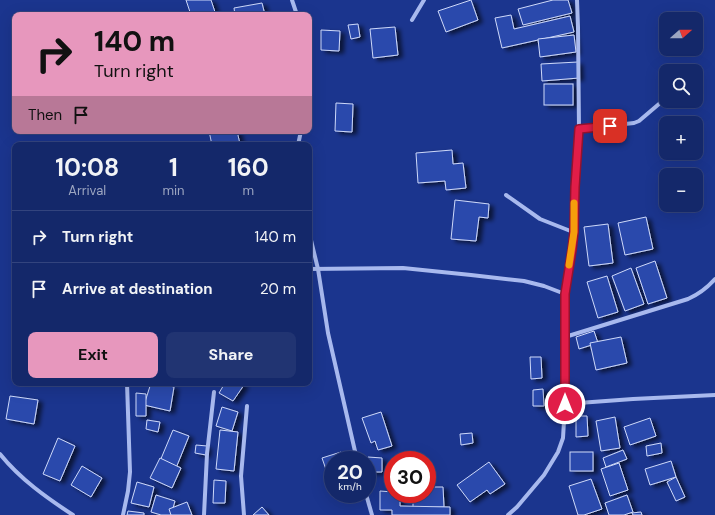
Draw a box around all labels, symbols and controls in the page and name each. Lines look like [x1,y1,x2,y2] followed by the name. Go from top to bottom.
[659,12,703,56] north arrow
[659,12,703,212] map controls
[94,23,175,60] text: 140 m
[28,28,80,80] icon: right
[94,59,174,83] text: Turn right
[659,64,703,108] button: search
[70,104,92,126] icon: arrive
[28,105,62,125] text: Then
[593,109,627,143] pin
[599,115,621,137] icon: arrive
[659,116,703,160] button: +
[55,152,119,183] text: 10:08
[169,152,178,183] text: 1
[228,152,269,183] text: 160
[659,168,703,212] button: −
[68,182,106,199] text: Arrival
[162,182,185,199] text: min
[242,182,254,199] text: m
[28,226,50,248] icon: right
[62,227,133,247] text: Turn right
[255,227,296,247] text: 140 m
[28,278,50,300] icon: arrive
[62,279,213,299] text: Arrive at destination
[260,279,296,299] text: 20 m
[28,332,158,378] button: Exit
[166,332,296,378] button: Share
[544,383,586,425] position arrow
[384,451,436,503] speed limit sign: 30
[337,459,363,485] text: 20
[338,480,362,493] text: km/h

